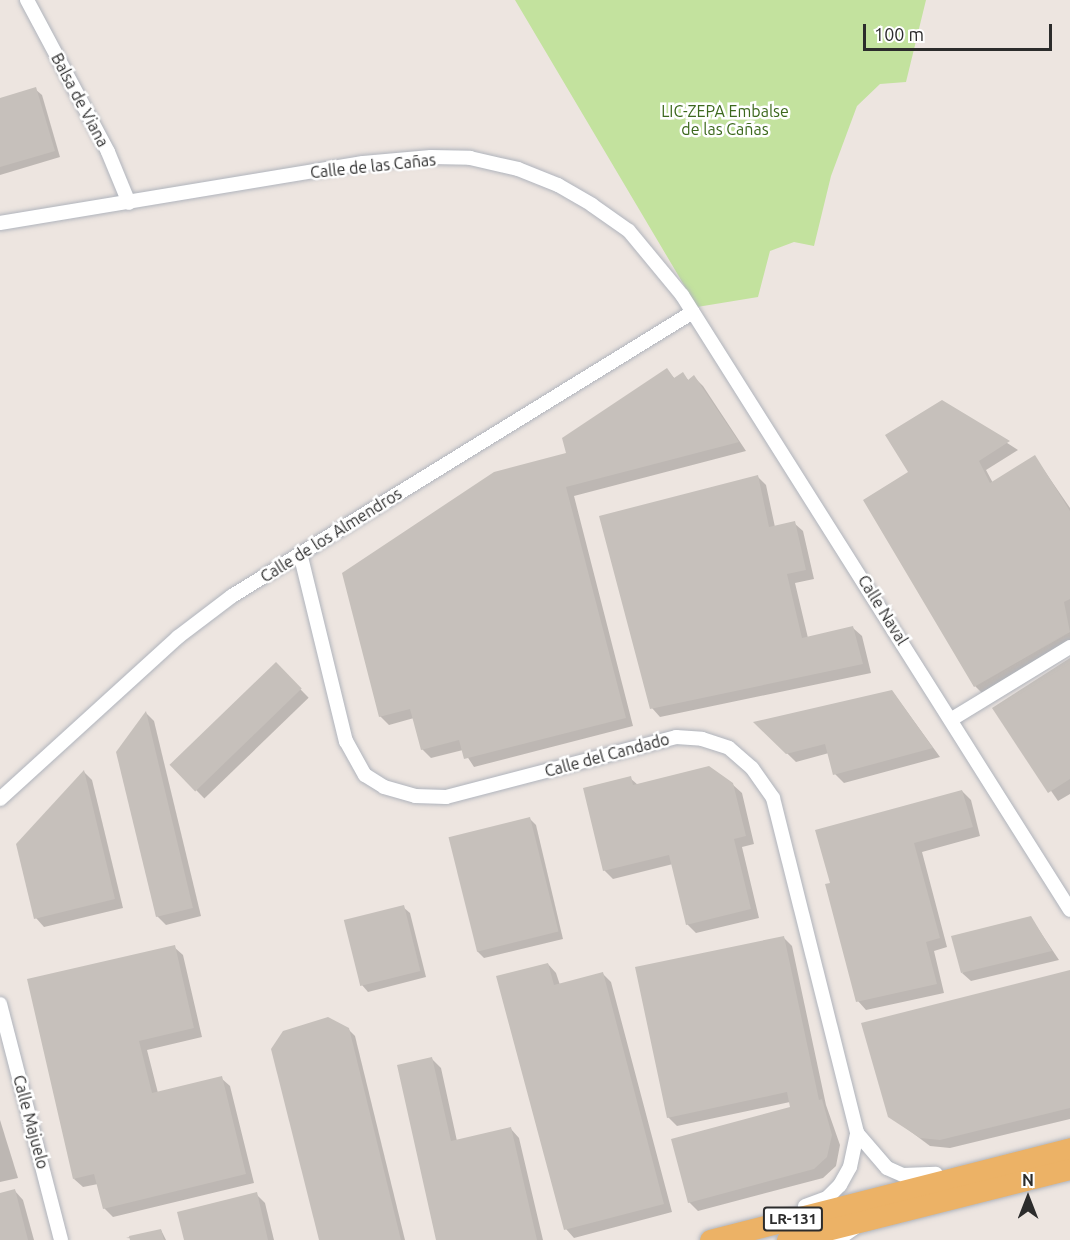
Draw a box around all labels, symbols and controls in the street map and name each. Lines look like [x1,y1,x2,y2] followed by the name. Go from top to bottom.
[866,12,1055,50] scale bar
[874,24,924,44] text: 100 m
[47,50,113,150] street label: Balsa de Viana
[661,101,789,139] park label: LIC-ZEPA Embalse de las Cañas
[309,150,437,182] street label: Calle de las Cañas
[257,484,405,586] street label: Calle de los Almendros
[854,572,912,648] street label: Calle Naval
[542,729,672,781] street label: Calle del Candado
[9,1073,53,1171] street label: Calle Majuelo
[998,1168,1058,1228] north arrow
[1022,1171,1034,1189] text: N
[762,1207,824,1231] road number: LR-131

